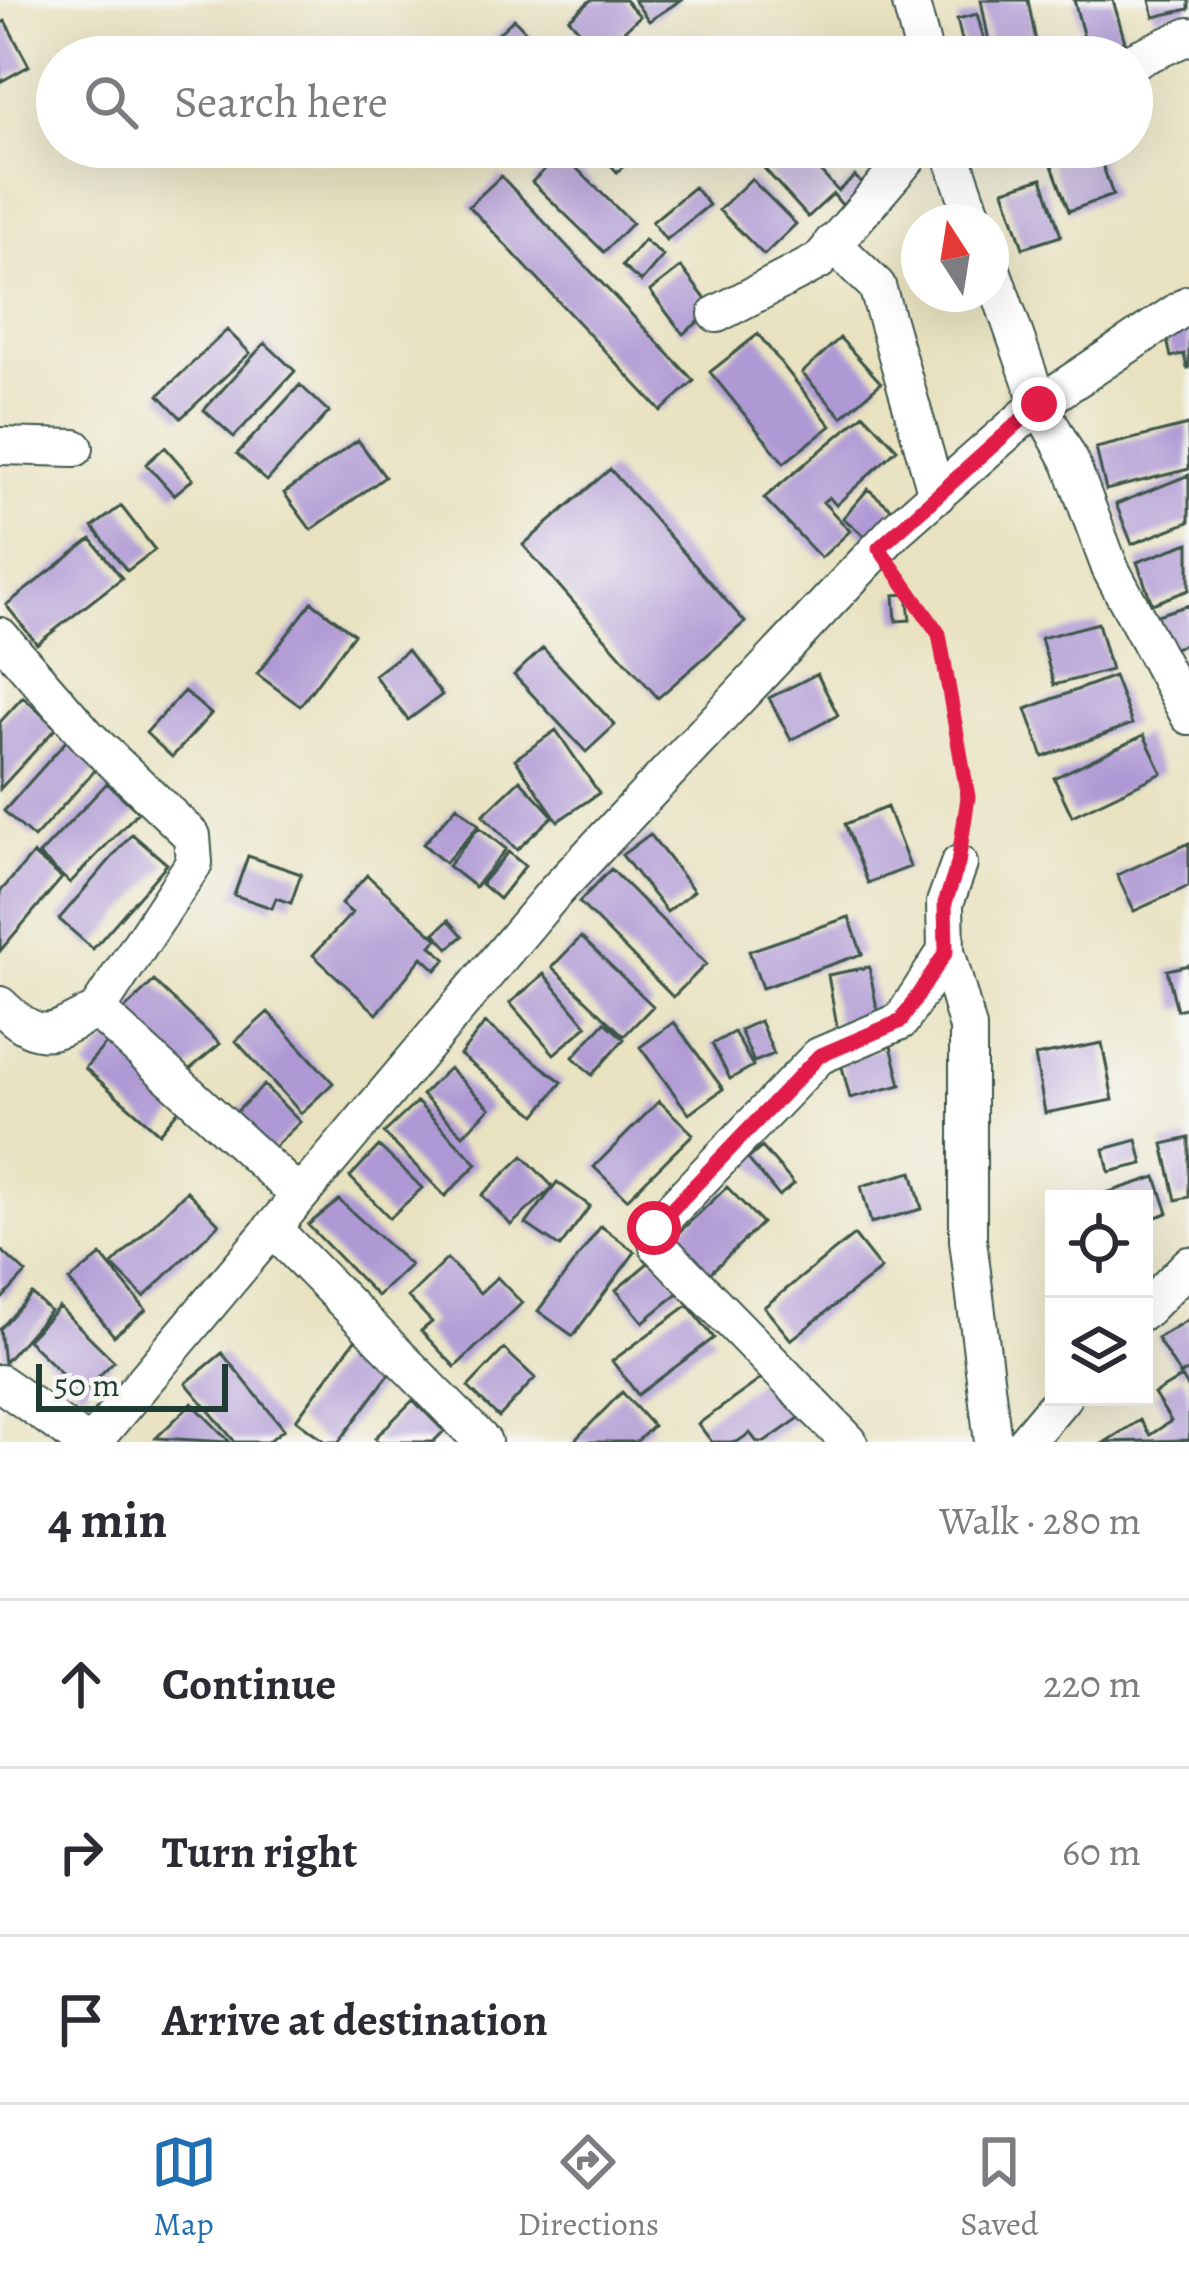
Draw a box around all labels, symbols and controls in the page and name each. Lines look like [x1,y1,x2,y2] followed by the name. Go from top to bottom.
[36,36,1153,168] search box
[78,69,144,135] icon: search
[174,71,388,133] text: Search here
[901,204,1009,312] north arrow
[1012,377,1066,431] route end
[1045,1190,1153,1406] map controls
[1045,1190,1153,1298] button: locate
[627,1201,681,1255] route start
[1045,1298,1153,1406] button: layers
[36,1358,228,1411] scale bar
[54,1362,120,1407] text: 50 m
[48,1485,167,1555] text: 4 min
[939,1494,1141,1547] text: Walk · 280 m
[48,1651,114,1717] icon: ahead
[162,1653,336,1715] text: Continue
[1043,1657,1141,1710] text: 220 m
[48,1819,114,1885] icon: right
[162,1821,357,1883] text: Turn right
[1062,1825,1141,1878] text: 60 m
[48,1987,114,2053] icon: arrive
[162,1989,548,2051] text: Arrive at destination
[151,2129,217,2246] tab: Map
[518,2129,659,2246] tab: Directions
[960,2129,1038,2246] tab: Saved

